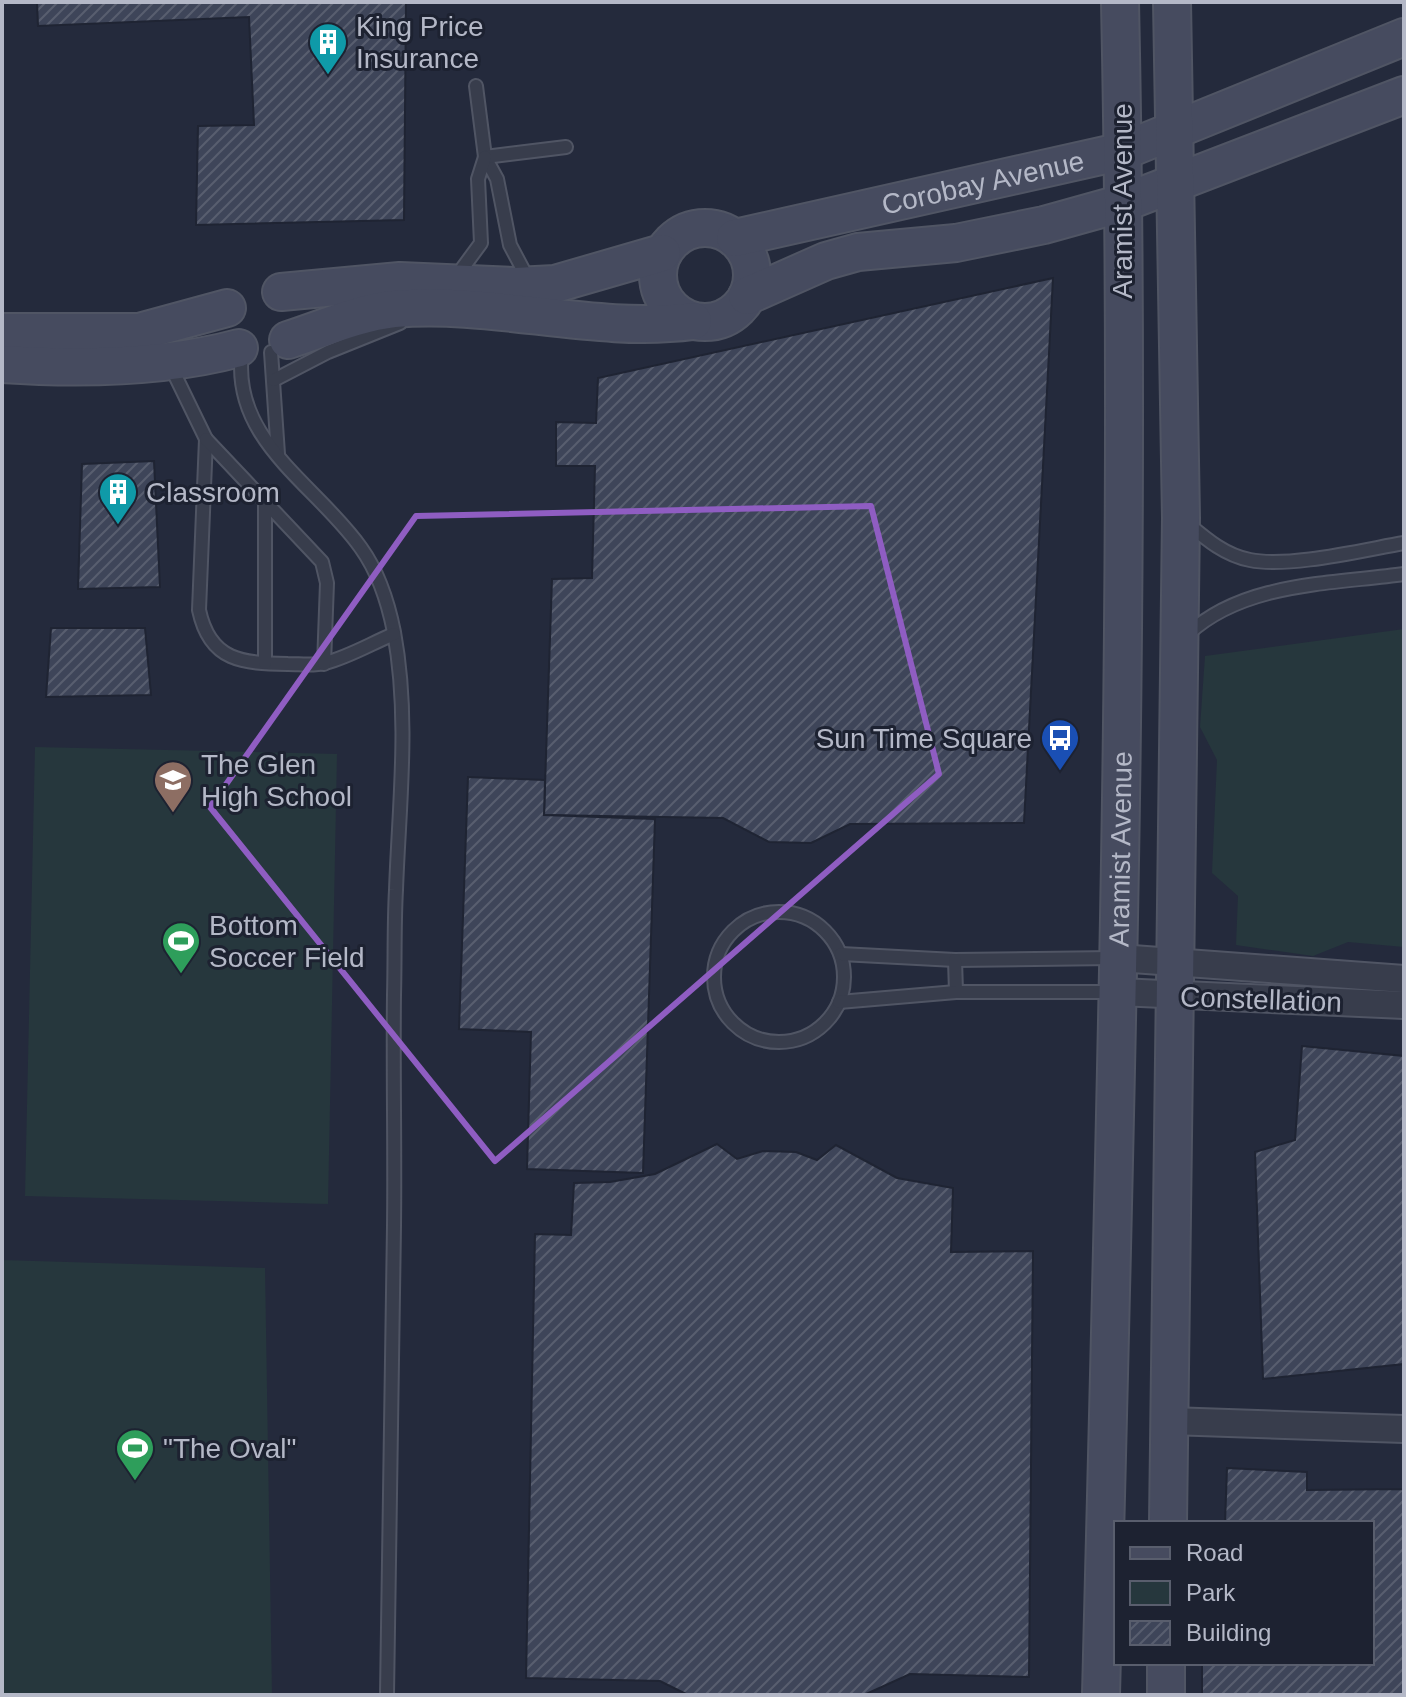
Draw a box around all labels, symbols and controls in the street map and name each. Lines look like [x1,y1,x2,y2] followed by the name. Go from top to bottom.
[356,11,484,74] place label: King Price Insurance
[307,21,349,76] building icon: King Price Insurance
[1107,103,1138,299] street label: Aramist Avenue
[879,145,1087,221] street label: Corobay Avenue
[97,471,139,526] building icon: Classroom
[146,477,280,508] place label: Classroom
[1039,717,1081,772] bus stop icon: Sun Time Square
[816,723,1032,754] place label: Sun Time Square
[201,749,352,812] place label: The Glen High School
[1104,751,1138,947] street label: Aramist Avenue
[152,759,194,814] school or university icon: The Glen High School
[209,910,365,973] place label: Bottom Soccer Field
[160,920,202,975] sports icon: Bottom Soccer Field
[1180,981,1342,1018] street label: Constellation
[114,1427,156,1482] sports icon: "The Oval"
[163,1433,296,1464] place label: "The Oval"
[1114,1521,1374,1665] legend
[1186,1539,1243,1566] text: Road
[1186,1579,1236,1606] text: Park
[1186,1619,1271,1646] text: Building

